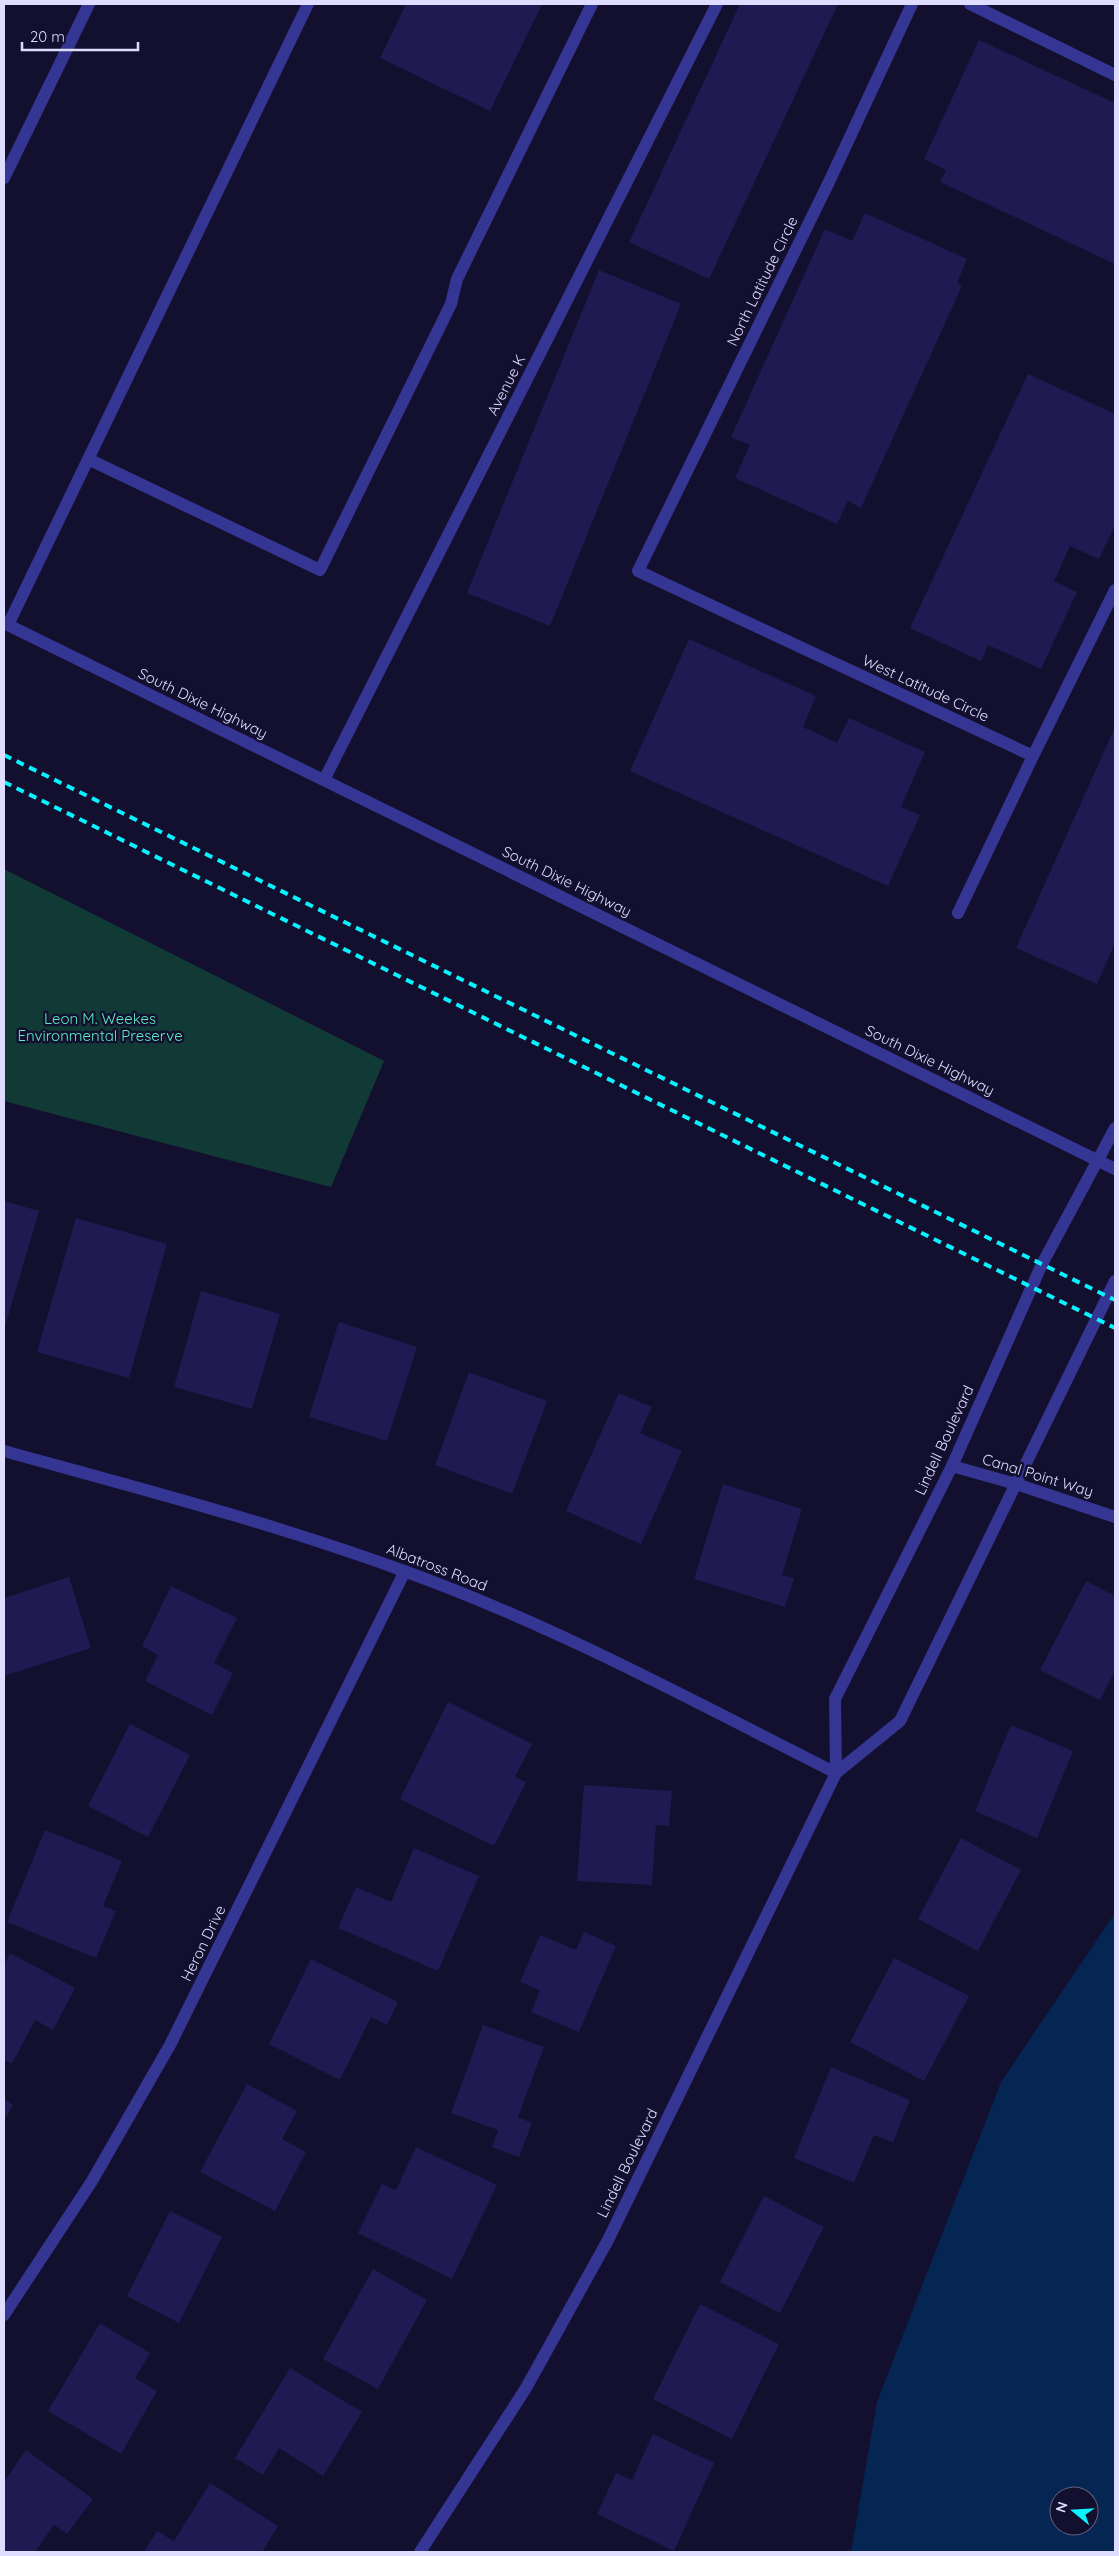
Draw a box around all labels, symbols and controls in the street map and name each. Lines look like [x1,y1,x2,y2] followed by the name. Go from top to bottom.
[22,20,139,52] scale bar
[30,27,65,46] text: 20 m
[722,213,802,349] street label: North Latitude Circle
[483,351,529,419] street label: Avenue K
[860,650,992,726] street label: West Latitude Circle
[135,663,271,743] street label: South Dixie Highway
[499,841,635,921] street label: South Dixie Highway
[17,1009,183,1045] park label: Leon M. Weekes Environmental Preserve
[862,1020,998,1100] street label: South Dixie Highway
[910,1382,978,1498] street label: Lindell Boulevard
[980,1449,1096,1501] street label: Canal Point Way
[384,1539,490,1595] street label: Albatross Road
[176,1902,230,1984] street label: Heron Drive
[592,2105,662,2221] street label: Lindell Boulevard
[1049,2486,1099,2536] north arrow
[1051,2499,1072,2515] text: N

